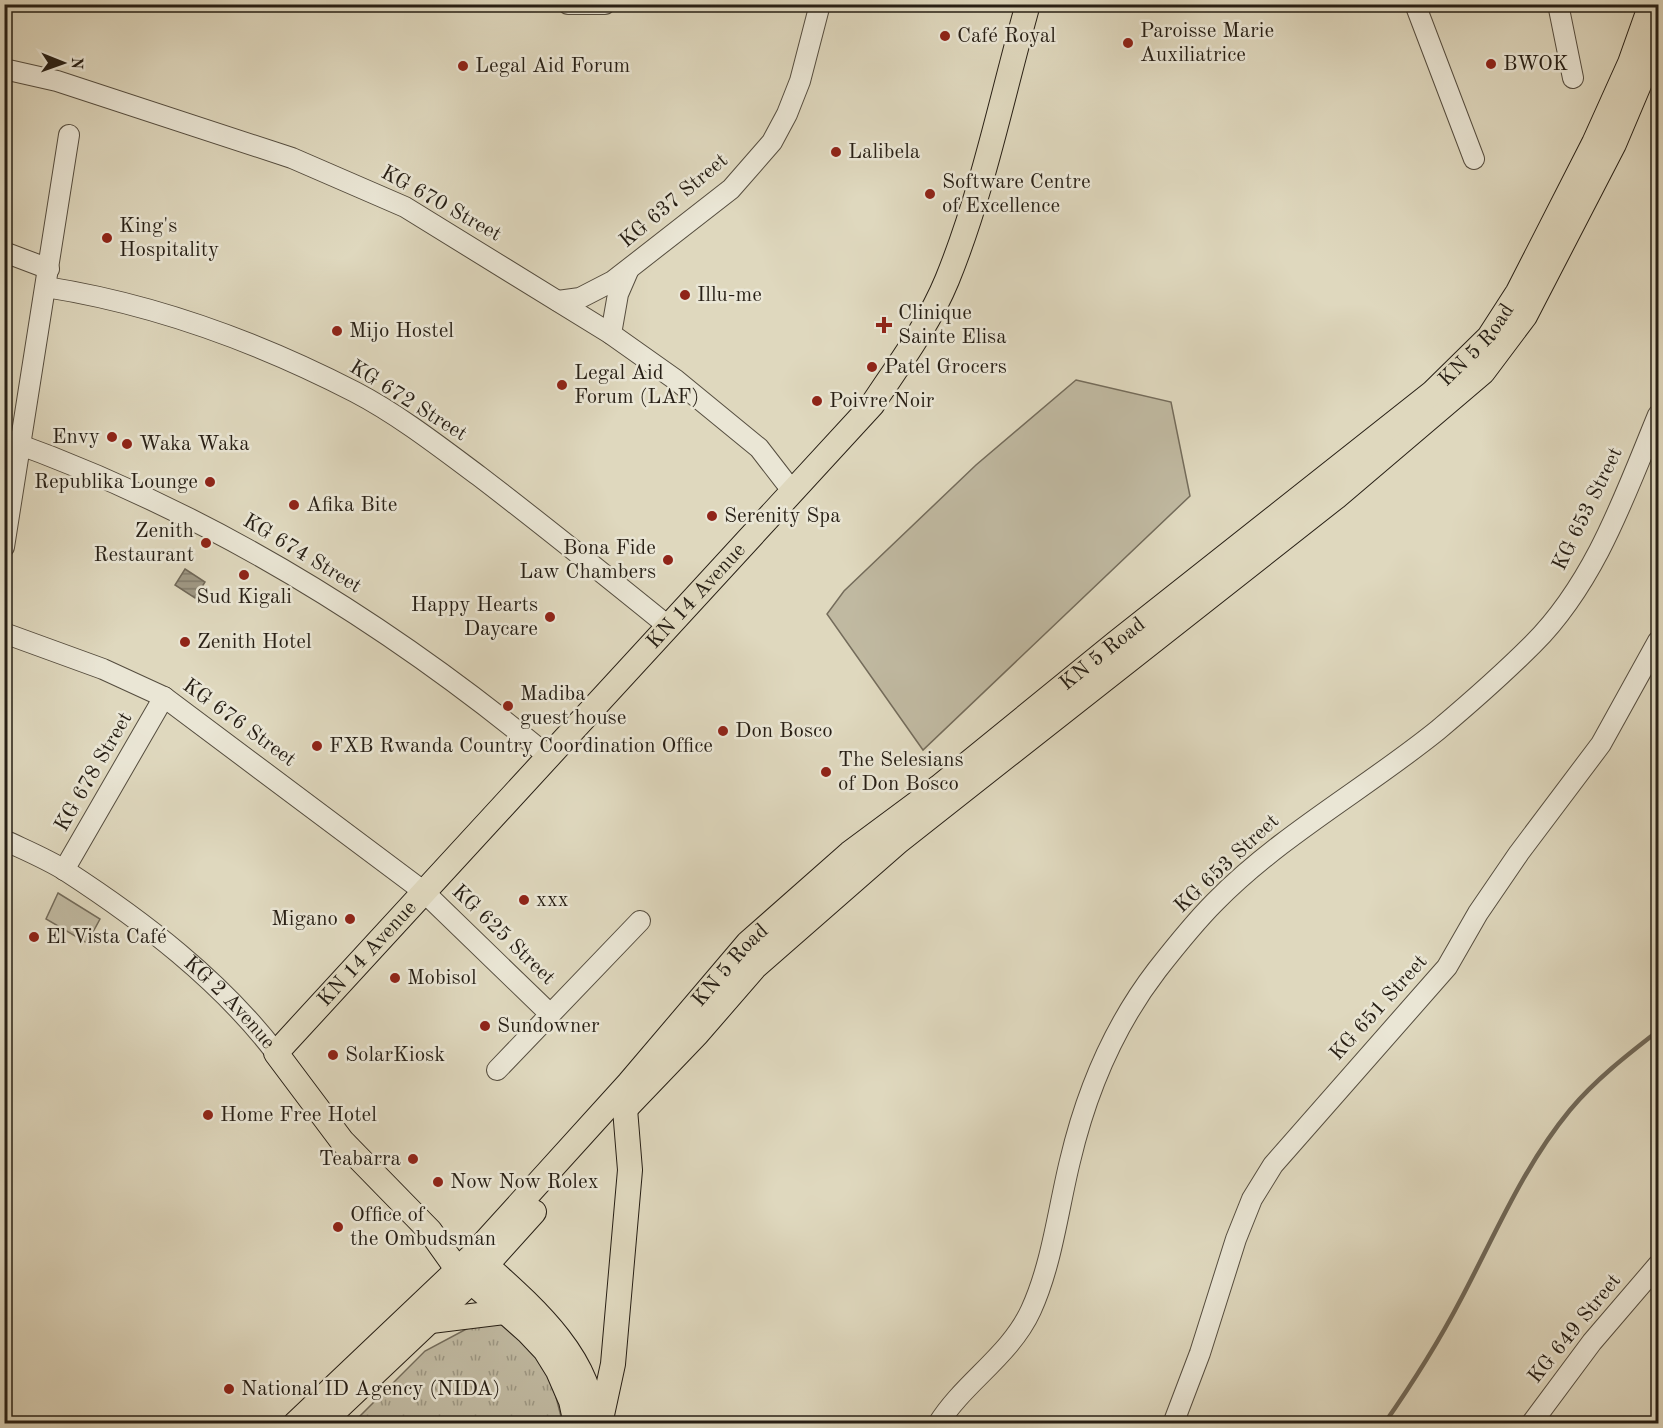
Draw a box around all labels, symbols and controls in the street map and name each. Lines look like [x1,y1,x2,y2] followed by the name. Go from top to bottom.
[1140,21,1274,66] place label: Paroisse Marie Auxiliatrice
[957,26,1056,47] place label: Café Royal
[938,29,952,43] marker: Café Royal
[33,33,93,93] north arrow
[1121,36,1135,50] marker: Paroisse Marie Auxiliatrice
[1503,54,1568,75] place label: BWOK
[475,56,630,77] place label: Legal Aid Forum
[68,57,84,70] text: N
[1484,57,1498,71] marker: BWOK
[456,59,470,73] marker: Legal Aid Forum
[848,142,920,163] place label: Lalibela
[829,145,843,159] marker: Lalibela
[616,150,732,252] street label: KG 637 Street
[377,162,505,246] street label: KG 670 Street
[942,172,1091,217] place label: Software Centre of Excellence
[923,187,937,201] marker: Software Centre of Excellence
[119,216,219,261] place label: King's Hospitality
[100,231,114,245] marker: King's Hospitality
[697,285,762,306] place label: Illu-me
[678,288,692,302] marker: Illu-me
[1435,300,1518,391] street label: KN 5 Road
[898,303,1007,348] place label: Clinique Sainte Elisa
[875,316,893,334] marker: Clinique Sainte Elisa
[349,321,454,342] place label: Mijo Hostel
[330,324,344,338] marker: Mijo Hostel
[346,357,470,445] street label: KG 672 Street
[884,357,1007,378] place label: Patel Grocers
[865,360,879,374] marker: Patel Grocers
[574,363,699,408] place label: Legal Aid Forum (LAF)
[555,378,569,392] marker: Legal Aid Forum (LAF)
[829,391,935,412] place label: Poivre Noir
[810,394,824,408] marker: Poivre Noir
[52,427,100,448] place label: Envy
[105,430,119,444] marker: Envy
[139,434,250,455] place label: Waka Waka
[120,437,134,451] marker: Waka Waka
[1549,444,1627,574] street label: KG 653 Street
[34,472,198,493] place label: Republika Lounge
[203,475,217,489] marker: Republika Lounge
[306,495,398,516] place label: Afika Bite
[287,498,301,512] marker: Afika Bite
[724,506,841,527] place label: Serenity Spa
[705,509,719,523] marker: Serenity Spa
[239,510,365,598] street label: KG 674 Street
[94,521,194,566] place label: Zenith Restaurant
[199,536,213,550] marker: Zenith Restaurant
[519,538,656,583] place label: Bona Fide Law Chambers
[643,539,750,653] street label: KN 14 Avenue
[661,553,675,567] marker: Bona Fide Law Chambers
[237,568,251,582] marker: Sud Kigali
[196,587,292,608] place label: Sud Kigali
[411,595,538,640] place label: Happy Hearts Daycare
[543,610,557,624] marker: Happy Hearts Daycare
[1056,614,1149,694] street label: KN 5 Road
[197,632,312,653] place label: Zenith Hotel
[178,635,192,649] marker: Zenith Hotel
[179,675,299,771] street label: KG 676 Street
[520,684,626,729] place label: Madiba guest house
[501,699,515,713] marker: Madiba guest house
[51,709,137,835] street label: KG 678 Street
[735,721,833,742] place label: Don Bosco
[716,724,730,738] marker: Don Bosco
[329,736,713,757] place label: FXB Rwanda Country Coordination Office
[310,739,324,753] marker: FXB Rwanda Country Coordination Office
[838,750,964,795] place label: The Selesians of Don Bosco
[819,765,833,779] marker: The Selesians of Don Bosco
[1171,811,1283,917] street label: KG 653 Street
[447,881,559,989] street label: KG 625 Street
[536,890,569,911] place label: xxx
[517,893,531,907] marker: xxx
[314,897,421,1010] street label: KN 14 Avenue
[271,909,338,930] place label: Migano
[343,912,357,926] marker: Migano
[688,920,772,1011] street label: KN 5 Road
[46,927,167,948] place label: El Vista Café
[27,930,41,944] marker: El Vista Café
[1326,951,1432,1065] street label: KG 651 Street
[180,952,279,1053] street label: KG 2 Avenue
[407,968,477,989] place label: Mobisol
[388,971,402,985] marker: Mobisol
[497,1016,600,1037] place label: Sundowner
[478,1019,492,1033] marker: Sundowner
[345,1045,445,1066] place label: SolarKiosk
[326,1048,340,1062] marker: SolarKiosk
[220,1105,377,1126] place label: Home Free Hotel
[201,1108,215,1122] marker: Home Free Hotel
[319,1149,401,1170] place label: Teabarra
[406,1152,420,1166] marker: Teabarra
[450,1172,599,1193] place label: Now Now Rolex
[431,1175,445,1189] marker: Now Now Rolex
[350,1205,496,1250] place label: Office of the Ombudsman
[331,1220,345,1234] marker: Office of the Ombudsman
[1525,1270,1625,1388] street label: KG 649 Street
[241,1379,500,1400] place label: National ID Agency (NIDA)
[222,1382,236,1396] marker: National ID Agency (NIDA)

